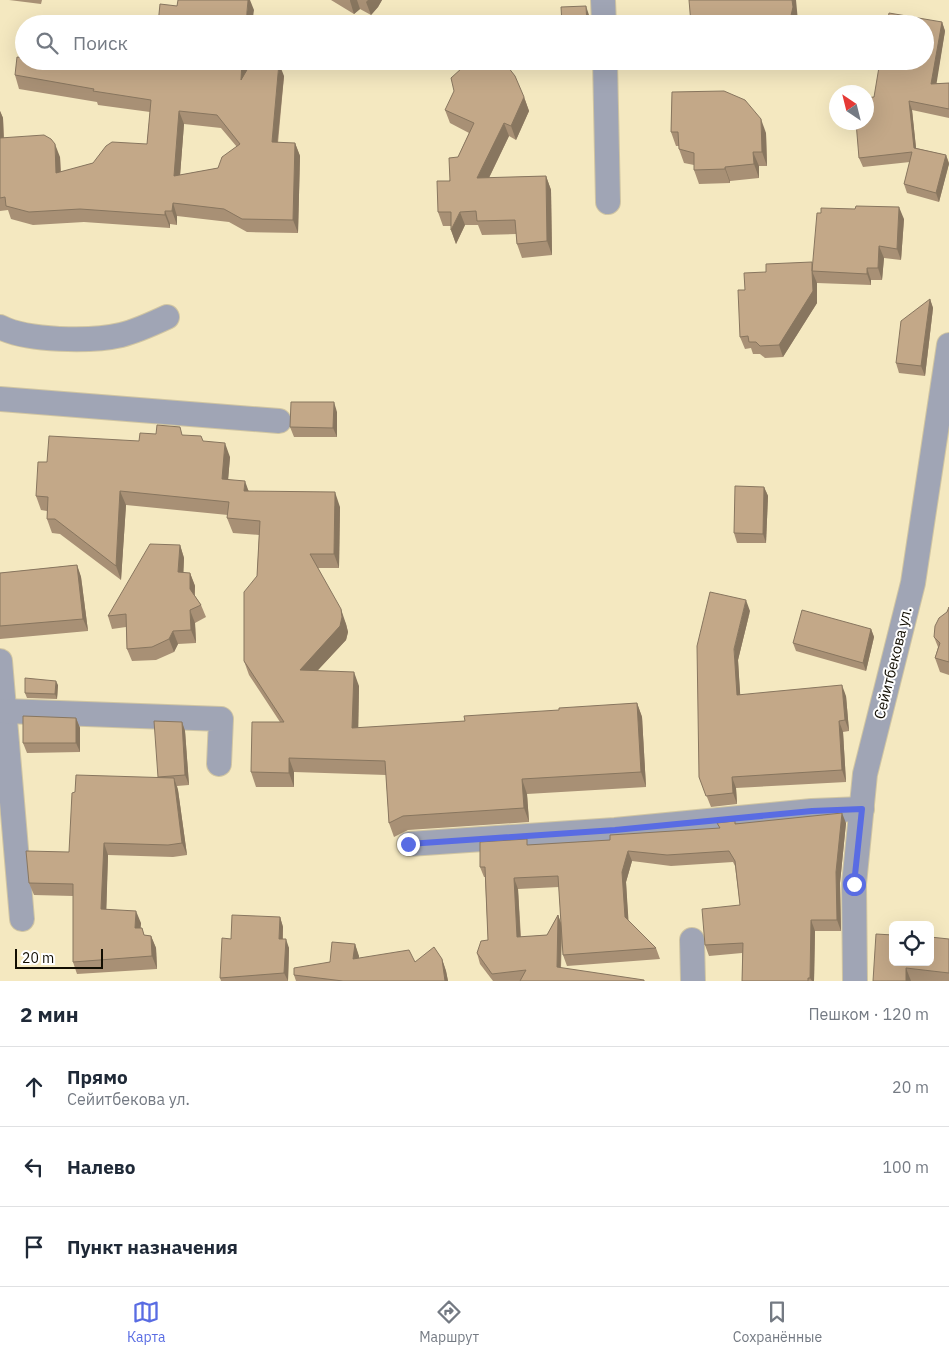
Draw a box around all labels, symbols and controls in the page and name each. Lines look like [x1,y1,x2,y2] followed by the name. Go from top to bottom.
[15,15,934,70] search box
[33,29,61,57] icon: search
[73,31,128,55] text: Поиск
[829,85,874,130] north arrow
[869,605,916,721] street label: Сейитбекова ул.
[397,833,420,856] route end
[843,873,866,896] route start
[889,921,934,966] map controls
[889,921,934,966] button: locate
[15,946,102,969] scale bar
[22,949,54,967] text: 20 m
[20,1000,79,1028] text: 2 мин
[808,1004,929,1024] text: Пешком · 120 m
[67,1065,128,1089] text: Прямо
[20,1073,48,1101] icon: ahead
[892,1077,929,1097] text: 20 m
[67,1089,190,1109] text: Сейитбекова ул.
[20,1153,48,1181] icon: left
[67,1155,136,1179] text: Налево
[882,1157,929,1177] text: 100 m
[20,1233,48,1261] icon: arrive
[67,1235,238,1259] text: Пункт назначения
[127,1298,165,1346] tab: Карта
[419,1298,479,1346] tab: Маршрут
[733,1298,822,1346] tab: Сохранённые

